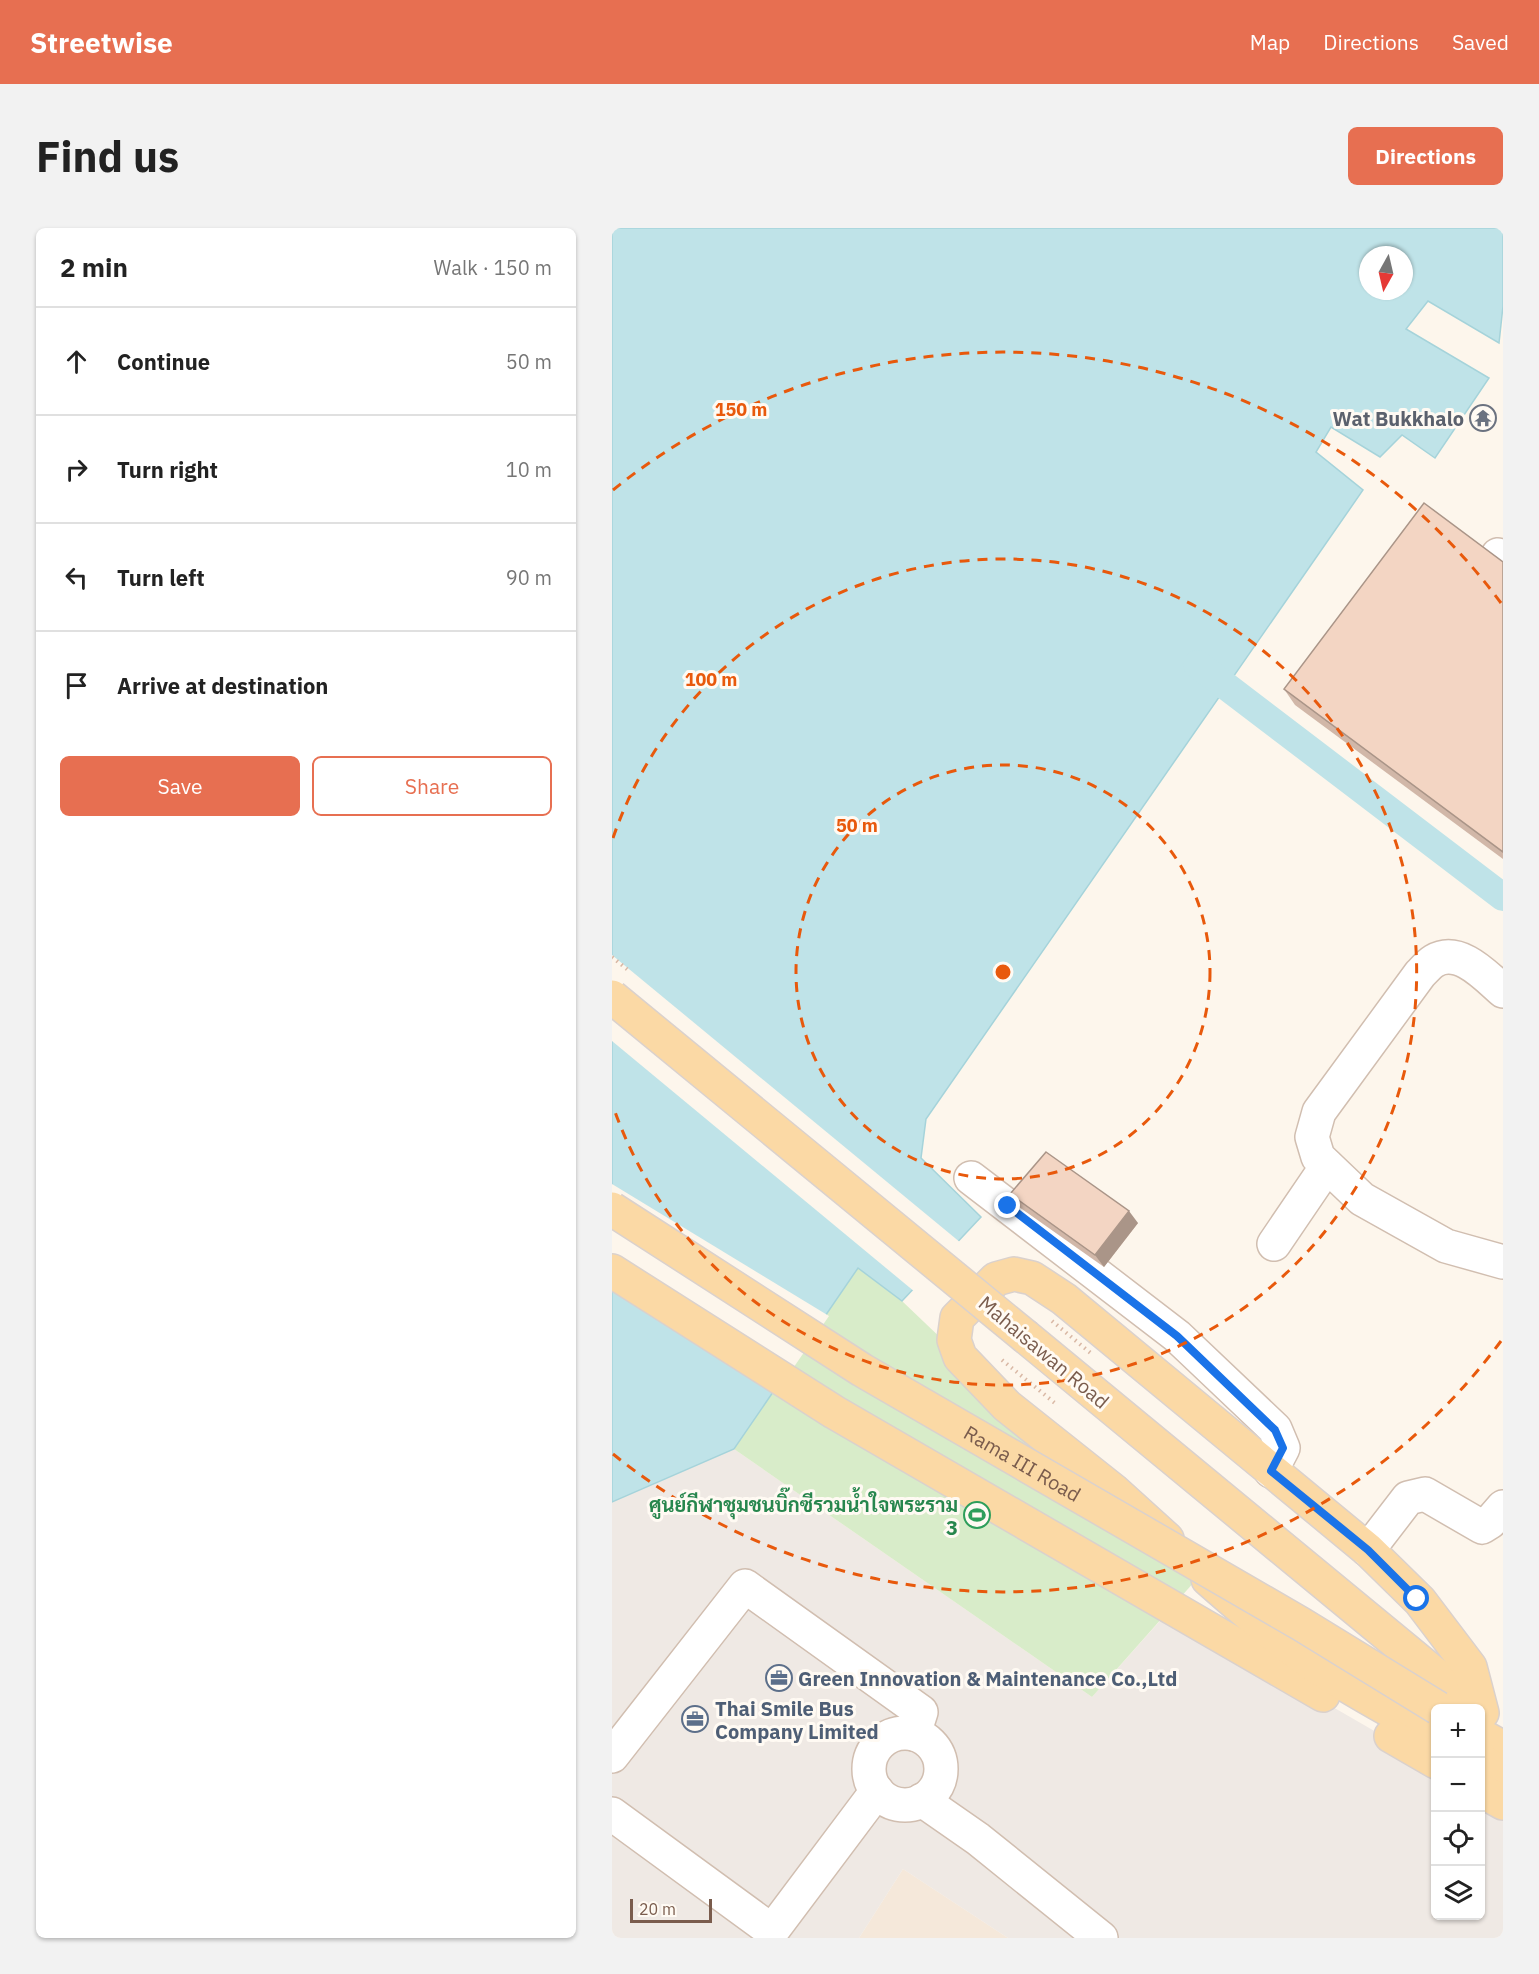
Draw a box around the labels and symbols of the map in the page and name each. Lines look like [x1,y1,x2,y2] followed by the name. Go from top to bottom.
[1359,246,1413,300] north arrow
[715,398,767,421] text: 150 m
[1468,403,1498,433] temple icon: Wat Bukkhalo
[1333,405,1464,432] place label: Wat Bukkhalo
[685,668,737,691] text: 100 m
[836,814,878,837] text: 50 m
[993,962,1013,982] centre of rings
[994,1192,1020,1218] route end
[973,1290,1115,1414] street label: Mahaisawan Road
[959,1419,1086,1507] street label: Rama III Road
[649,1487,958,1541] place label: ศูนย์กีฬาชุมชนบิ๊กซีรวมน้ำใจพระราม 3
[962,1500,992,1530] sports icon: ศูนย์กีฬาชุมชนบิ๊กซีรวมน้ำใจพระราม 3
[1403,1585,1429,1611] route start
[764,1663,794,1693] office icon: Green Innovation & Maintenance Co.,Ltd
[798,1665,1177,1692] place label: Green Innovation & Maintenance Co.,Ltd
[715,1695,879,1745] place label: Thai Smile Bus Company Limited
[680,1704,710,1734] office icon: Thai Smile Bus Company Limited
[630,1896,712,1924] scale bar

